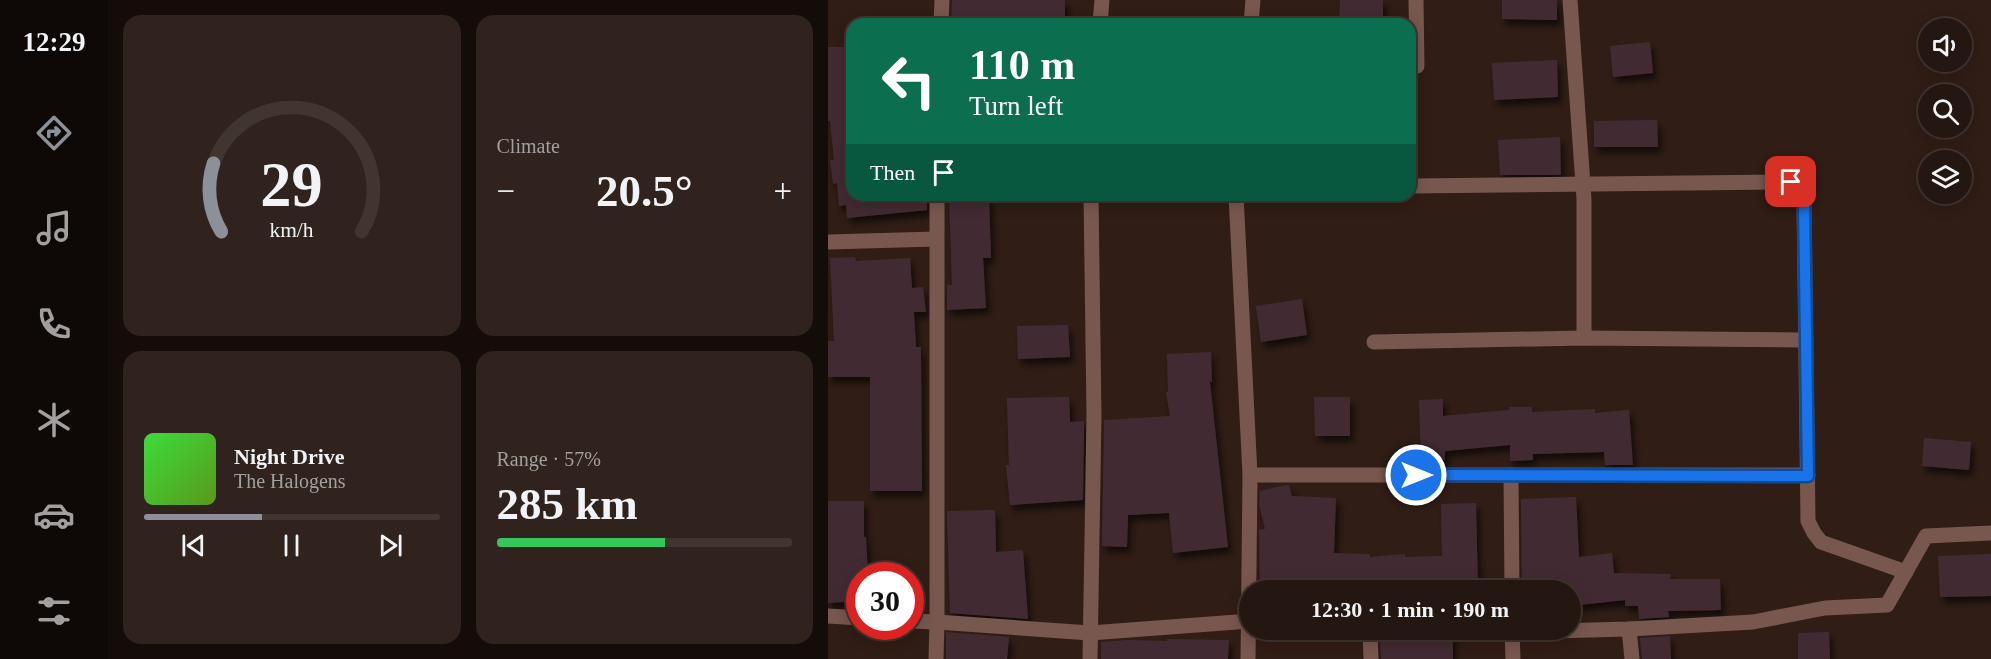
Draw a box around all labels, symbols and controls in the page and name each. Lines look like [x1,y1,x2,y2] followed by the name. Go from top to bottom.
[1918,18,1972,204] map controls
[1918,18,1972,72] button: sound
[23,27,86,57] text: 12:29
[870,42,948,120] icon: left
[969,42,1075,88] text: 110 m
[1918,84,1972,138] button: search
[969,91,1063,121] text: Turn left
[33,112,75,154] icon: directions
[497,135,560,157] text: Climate
[261,150,323,219] text: 29
[1918,150,1972,204] button: layers
[927,156,960,189] icon: arrive
[1765,156,1816,207] pin
[870,160,915,185] text: Then
[1774,165,1807,198] icon: arrive
[596,166,693,216] text: 20.5°
[497,173,515,209] text: −
[773,173,792,209] text: +
[33,207,75,249] icon: music
[270,219,314,243] text: km/h
[33,303,75,345] icon: phone
[33,399,75,441] icon: climate
[1384,443,1448,507] position arrow
[234,444,345,469] text: Night Drive
[497,448,601,470] text: Range · 57%
[234,470,346,492] text: The Halogens
[497,479,638,529] text: 285 km
[33,494,75,536] icon: car
[177,529,210,562] icon: previous
[275,529,308,562] icon: pause
[374,529,407,562] icon: next
[846,562,924,640] speed limit sign: 30
[33,590,75,632] icon: filters
[1311,597,1509,622] text: 12:30 · 1 min · 190 m

